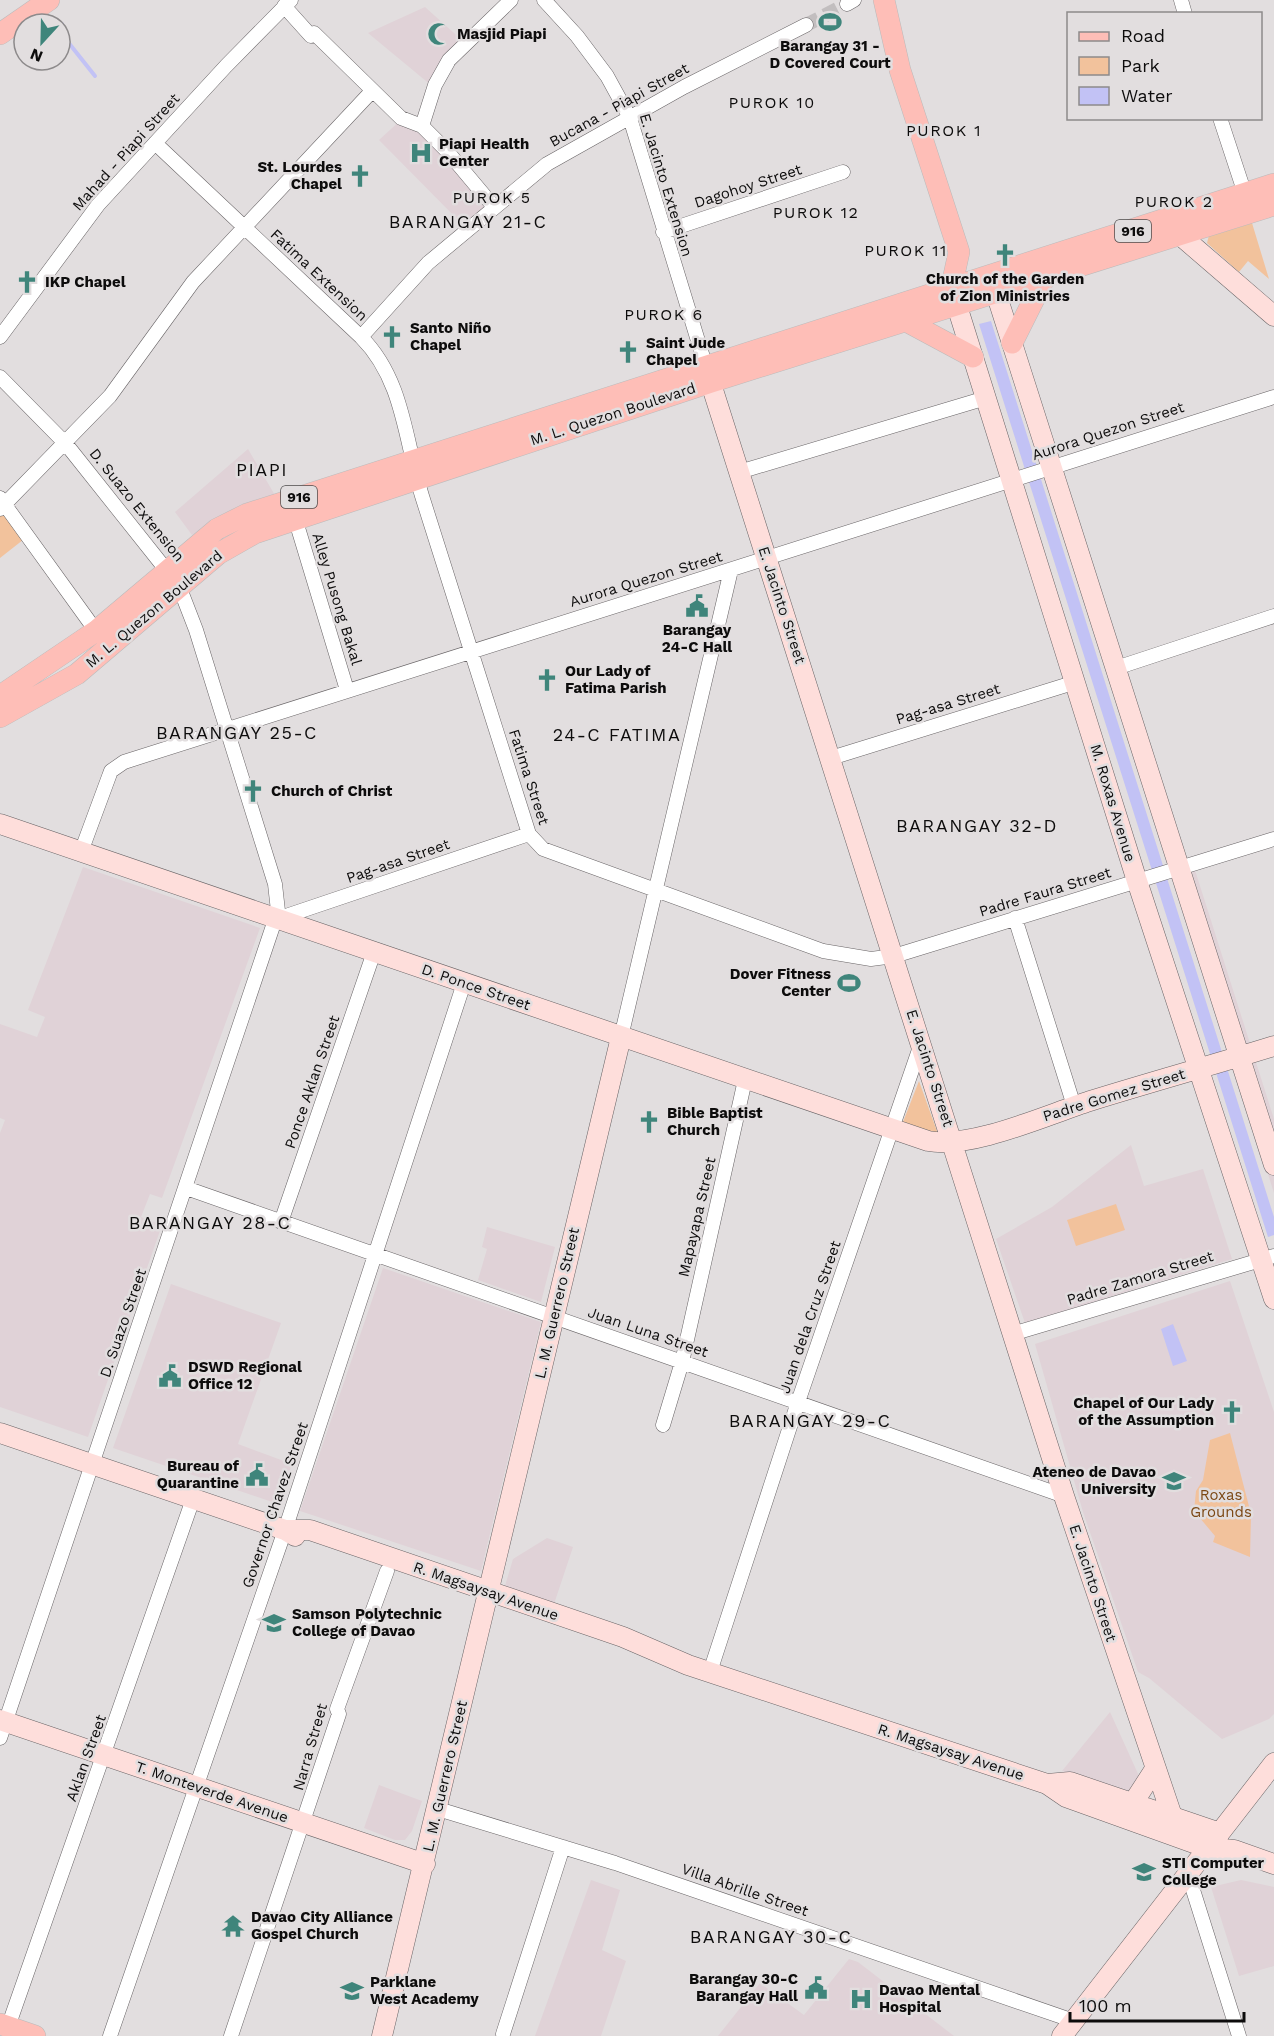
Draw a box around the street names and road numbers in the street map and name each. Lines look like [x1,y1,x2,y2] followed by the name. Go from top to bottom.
[546,59,692,151] street label: Bucana - Piapi Street
[69,89,184,214] street label: Mahad - Piapi Street
[636,111,696,259] street label: E. Jacinto Extension
[692,160,805,212] street label: Dagohoy Street
[1115,220,1151,242] road number: 916
[267,225,371,325] street label: Fatima Extension
[528,379,698,449] street label: M. L. Quezon Boulevard
[1030,398,1187,464] street label: Aurora Quezon Street
[86,445,188,565] street label: D. Suazo Extension
[281,486,317,508] road number: 916
[308,531,366,668] street label: Alley Pusong Bakal
[755,544,810,667] street label: E. Jacinto Street
[82,547,226,671] street label: M. L. Quezon Boulevard
[568,547,725,611] street label: Aurora Quezon Street
[894,679,1003,728] street label: Pag-asa Street
[505,727,553,828] street label: Fatima Street
[1087,742,1139,864] street label: M. Roxas Avenue
[344,835,453,887] street label: Pag-asa Street
[977,863,1114,921] street label: Padre Faura Street
[419,960,534,1014] street label: D. Ponce Street
[903,1007,958,1130] street label: E. Jacinto Street
[281,1012,344,1151] street label: Ponce Aklan Street
[1041,1065,1188,1125] street label: Padre Gomez Street
[674,1155,720,1279] street label: Mapayapa Street
[531,1225,583,1380] street label: L. M. Guerrero Street
[775,1238,845,1396] street label: Juan dela Cruz Street
[1065,1247,1216,1309] street label: Padre Zamora Street
[96,1266,150,1380] street label: D. Suazo Street
[585,1303,711,1361] street label: Juan Luna Street
[238,1419,312,1590] street label: Governor Chavez Street
[1066,1522,1121,1645] street label: E. Jacinto Street
[411,1558,561,1624] street label: R. Magsaysay Avenue
[419,1698,471,1853] street label: L. M. Guerrero Street
[289,1701,331,1793] street label: Narra Street
[62,1711,110,1804] street label: Aklan Street
[876,1720,1026,1784] street label: R. Magsaysay Avenue
[133,1757,291,1827] street label: T. Monteverde Avenue
[679,1860,812,1920] street label: Villa Abrille Street

